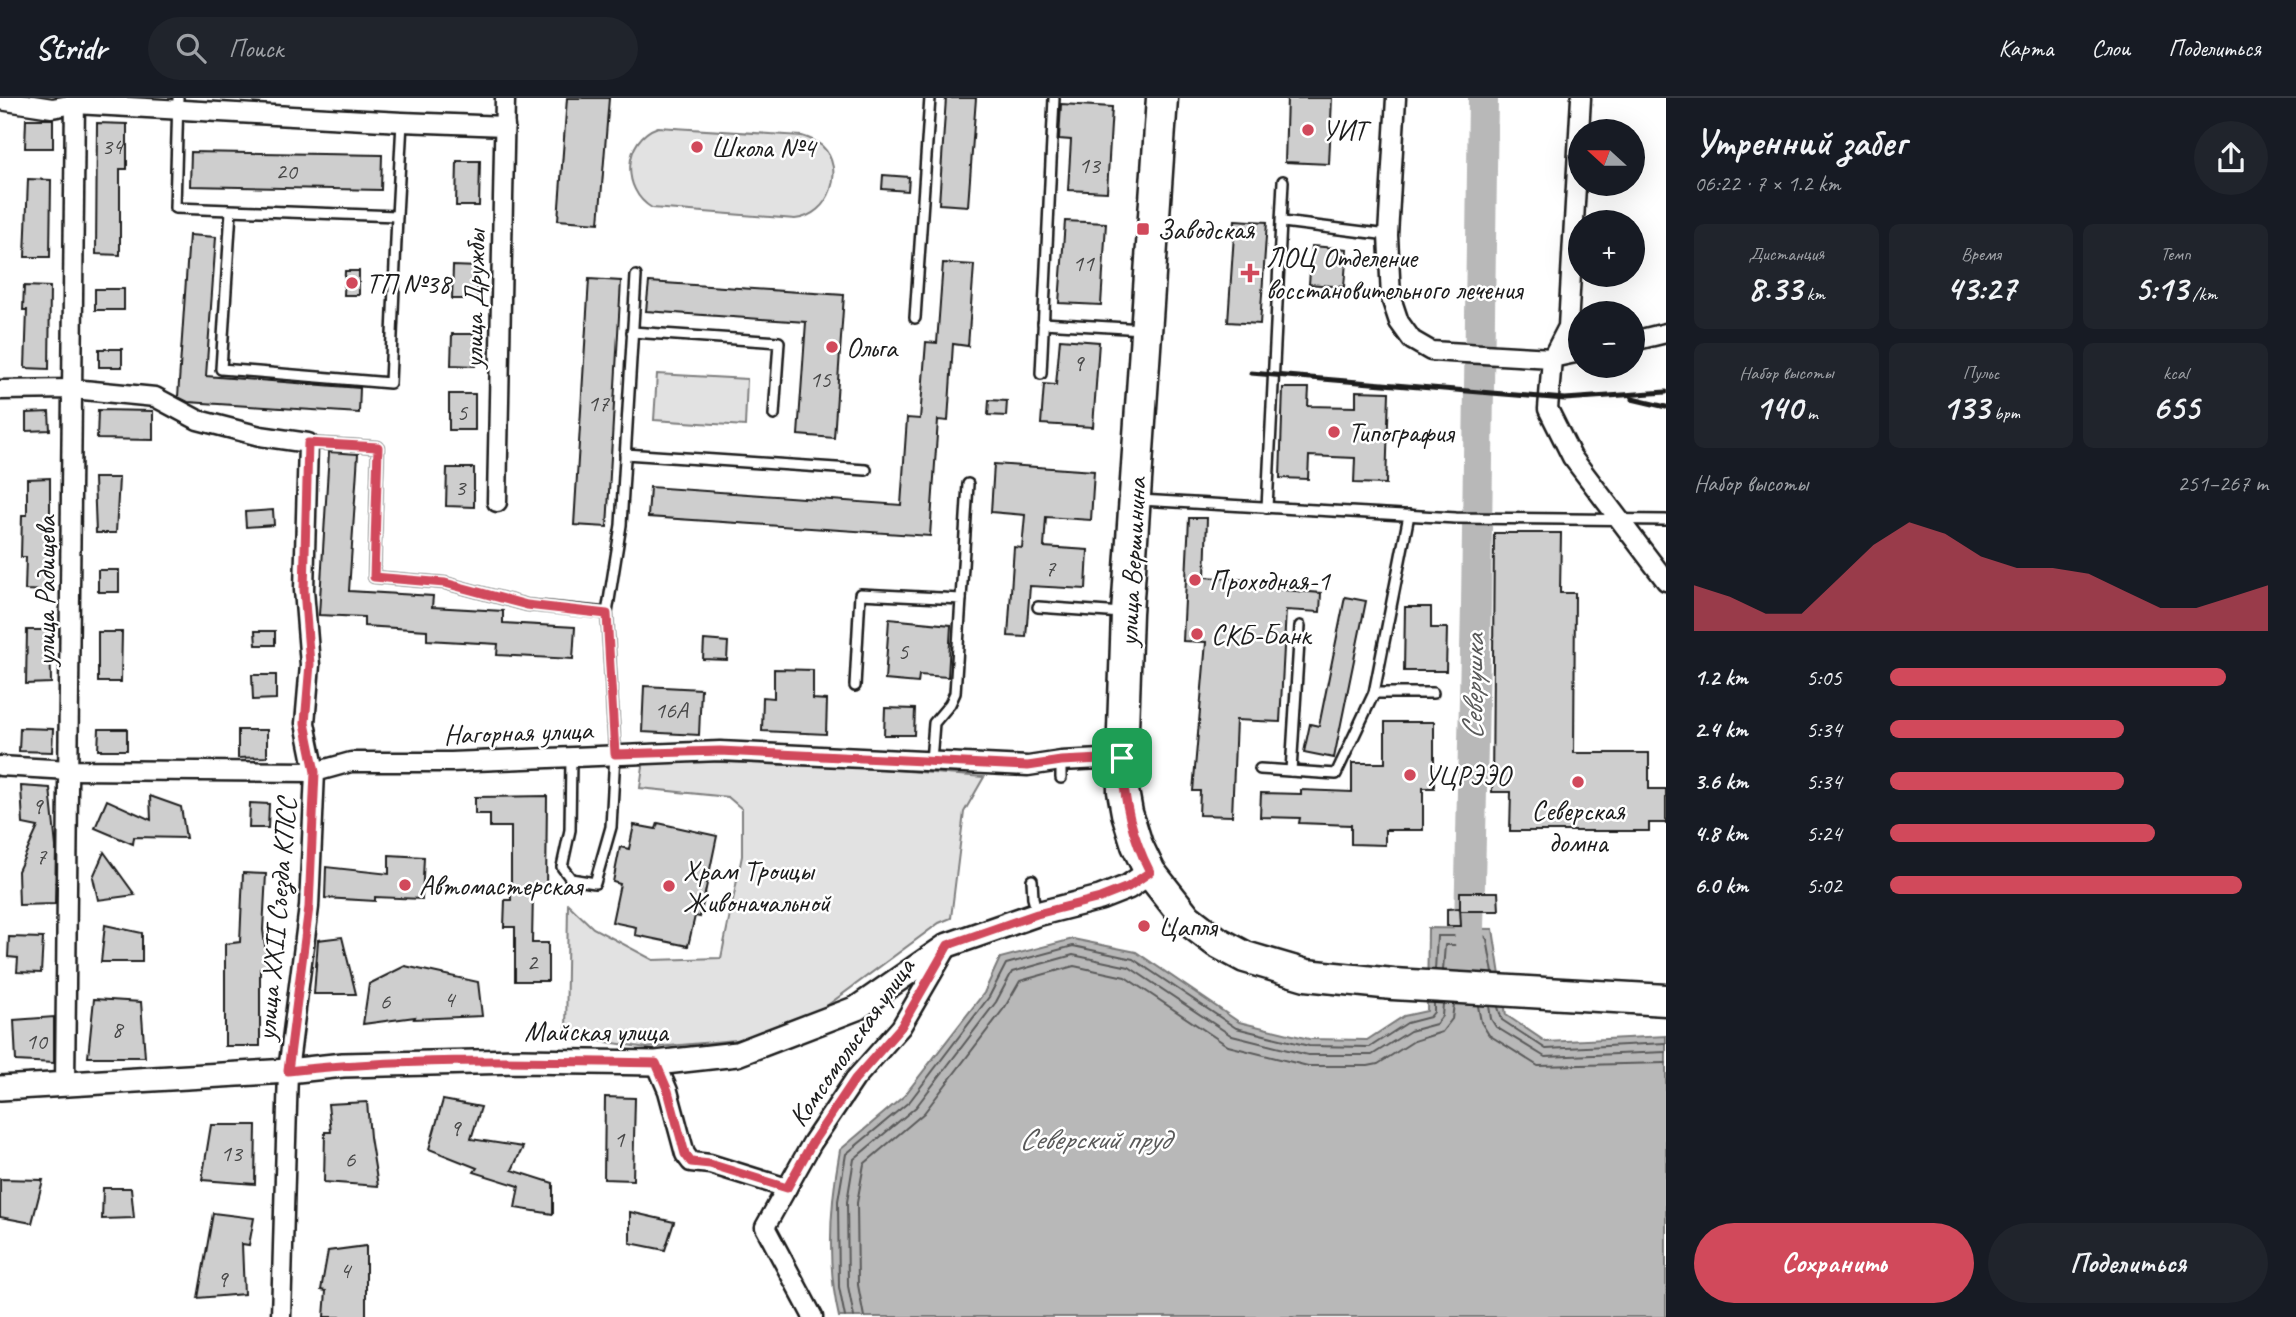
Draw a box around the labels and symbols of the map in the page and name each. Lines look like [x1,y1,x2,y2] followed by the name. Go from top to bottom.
[1322,113,1372,148] place label: УИТ
[1568,119,1645,196] north arrow
[1300,122,1316,138] marker: УИТ
[711,130,818,165] place label: Школа №4
[101,131,125,161] house number: 34
[689,139,705,155] marker: Школа №4
[1078,150,1102,180] house number: 13
[275,156,299,186] house number: 20
[1157,212,1255,247] place label: Заводская
[1135,221,1151,237] marker: Заводская
[455,227,493,370] street label: улица Дружбы
[1266,240,1525,307] place label: ЛОЦ Отделение восстановительного лечения
[1072,248,1095,278] house number: 11
[1240,263,1260,283] marker: ЛОЦ Отделение восстановительного лечения
[366,266,453,301] place label: ТП №38
[344,275,360,291] marker: ТП №38
[846,330,899,365] place label: Ольга
[824,339,840,355] marker: Ольга
[1073,348,1086,378] house number: 9
[809,364,832,394] house number: 15
[587,388,610,418] house number: 17
[457,397,469,427] house number: 5
[1348,415,1456,450] place label: Типография
[1326,424,1342,440] marker: Типография
[455,472,468,502] house number: 3
[1110,475,1154,649] street label: улица Вершинина
[28,514,63,668] street label: улица Радищева
[1045,553,1057,583] house number: 7
[1209,563,1331,598] place label: Проходная-1
[1187,572,1203,588] marker: Проходная-1
[1211,617,1313,652] place label: СКБ-Банк
[1189,626,1205,642] marker: СКБ-Банк
[1453,631,1493,740] water label: Северушка
[898,636,910,666] house number: 5
[654,695,689,725] house number: 16А
[443,712,595,752] street label: Нагорная улица
[1092,728,1152,788] pin
[1424,758,1513,793] place label: УЦРЭЭО
[1402,767,1418,783] marker: УЦРЭЭО
[1570,774,1586,790] marker: Северская домна
[32,791,45,821] house number: 9
[1531,793,1625,860] place label: Северская домна
[248,794,305,1044] street label: улица XXII Съезда КПСС
[36,841,48,871] house number: 7
[683,853,832,920] place label: Храм Троицы Живоначальной
[419,868,585,903] place label: Автомастерская
[397,877,413,893] marker: Автомастерская
[661,878,677,894] marker: Храм Троицы Живоначальной
[1158,909,1219,944] place label: Цапля
[1136,918,1152,934] marker: Цапля
[527,947,540,977] house number: 2
[780,950,923,1133] street label: Комсомольская улица
[444,984,457,1014] house number: 4
[380,986,392,1016] house number: 6
[112,1014,125,1044] house number: 8
[524,1014,670,1049] street label: Майская улица
[25,1026,49,1056] house number: 10
[450,1113,463,1143] house number: 9
[1019,1120,1175,1158] water label: Северский пруд
[614,1124,626,1154] house number: 1
[220,1138,244,1168] house number: 13
[345,1144,357,1174] house number: 6
[340,1255,353,1285] house number: 4
[217,1264,230,1294] house number: 9

